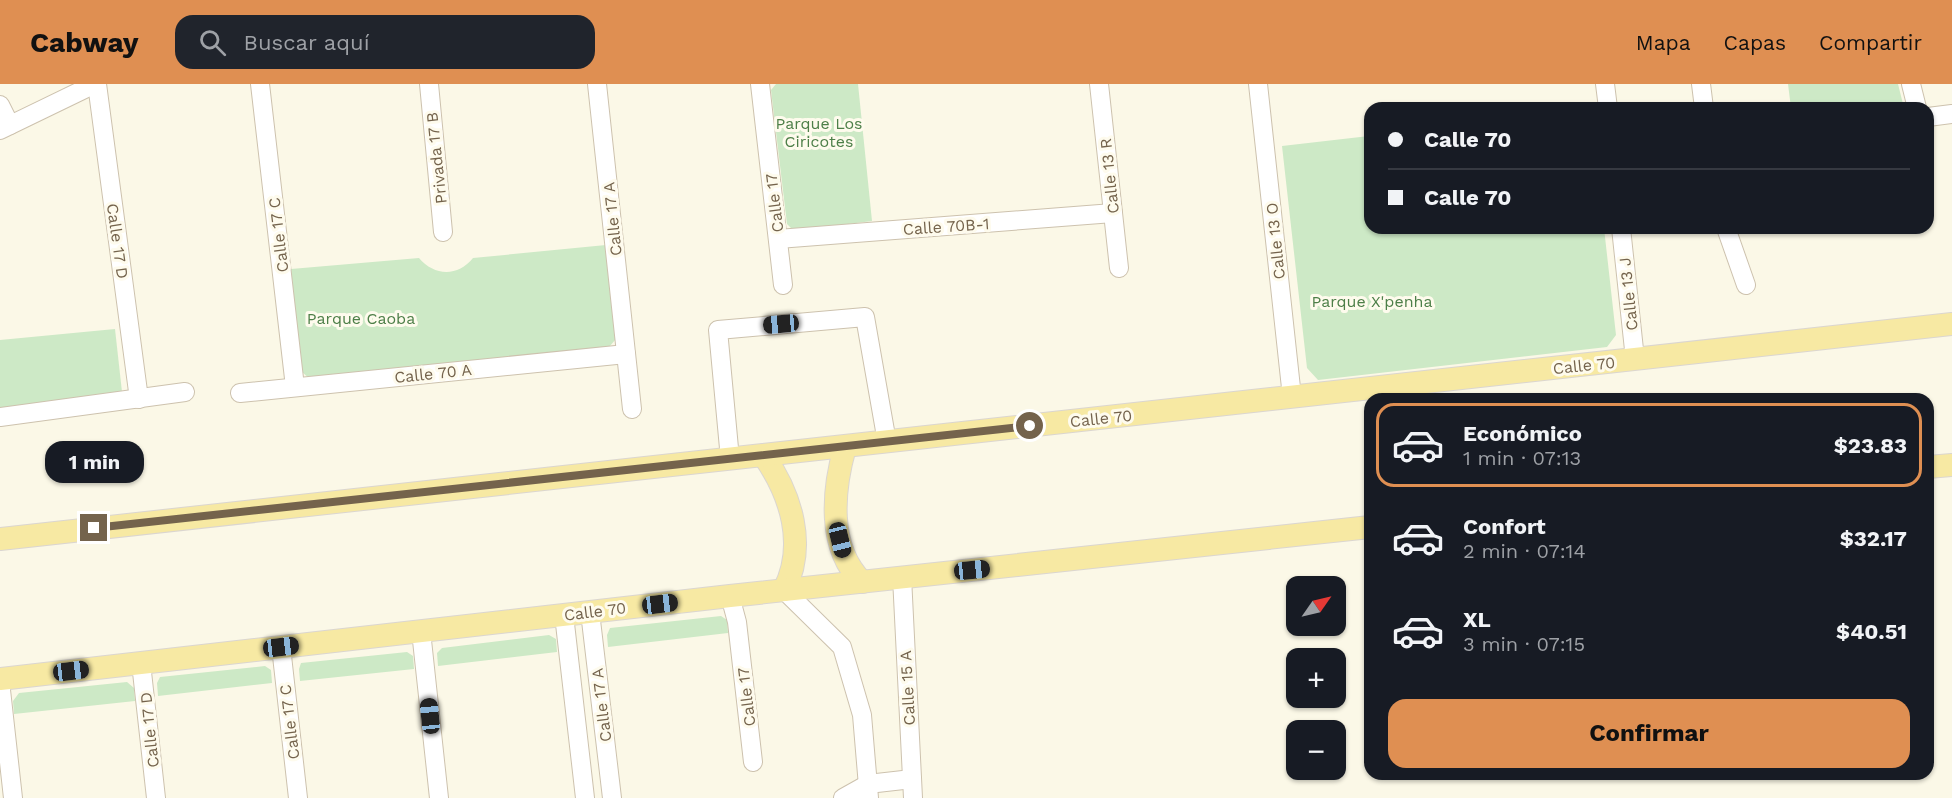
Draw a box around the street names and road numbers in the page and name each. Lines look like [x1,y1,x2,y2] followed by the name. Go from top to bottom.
[422,111,451,205] street label: Privada 17 B
[1096,137,1123,215] street label: Calle 13 R
[761,172,788,234] street label: Calle 17
[599,181,626,257] street label: Calle 17 A
[264,196,293,274] street label: Calle 17 C
[103,202,132,280] street label: Calle 17 D
[1262,202,1289,280] street label: Calle 13 O
[902,214,990,239] street label: Calle 70B-1
[1615,256,1642,332] street label: Calle 13 J
[1552,353,1616,378] street label: Calle 70
[393,360,473,387] street label: Calle 70 A
[1069,406,1133,431] street label: Calle 70
[563,598,627,625] street label: Calle 70
[896,650,919,726] street label: Calle 15 A
[587,666,615,743] street label: Calle 17 A
[733,666,760,728] street label: Calle 17
[275,683,304,761] street label: Calle 17 C
[136,691,163,769] street label: Calle 17 D

